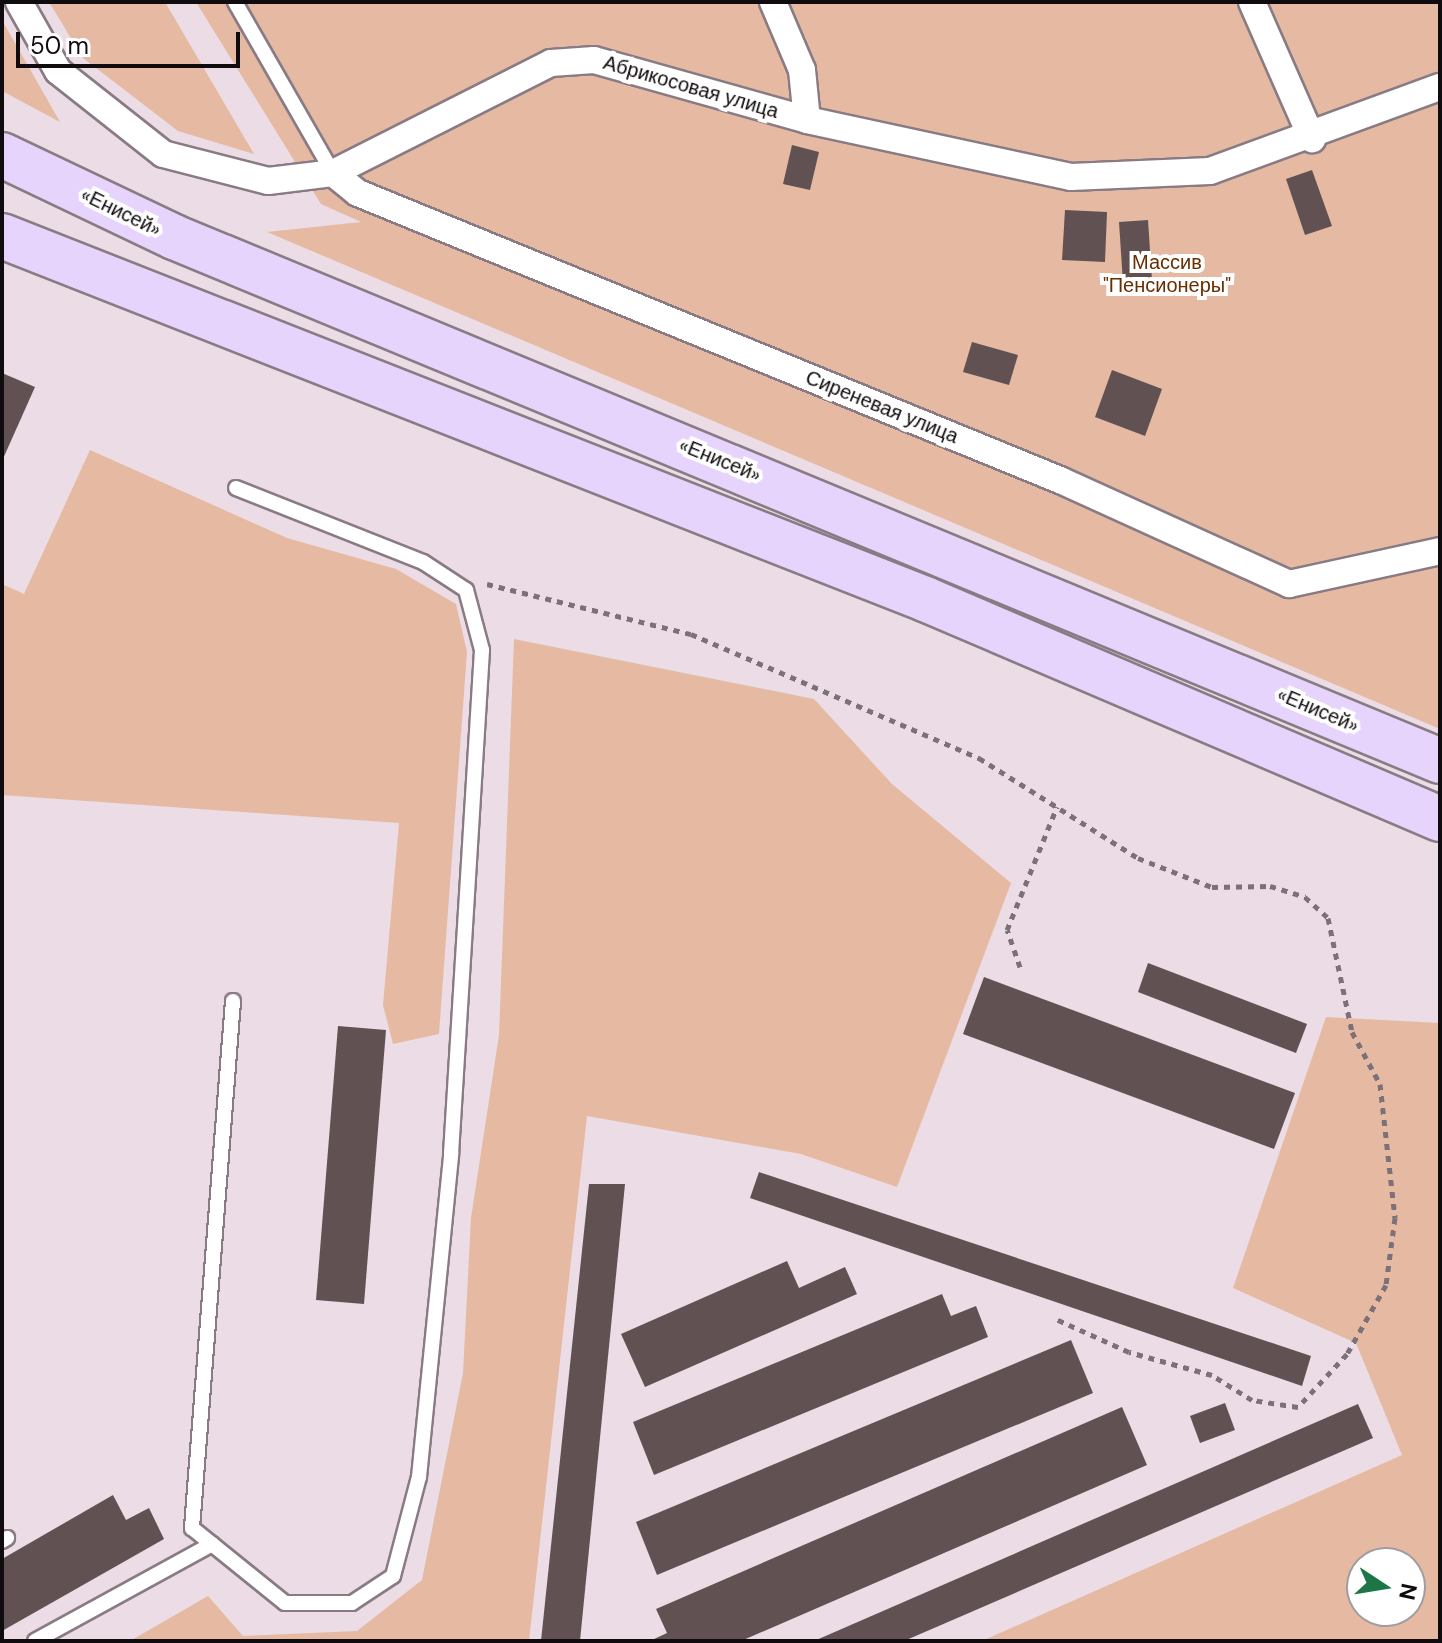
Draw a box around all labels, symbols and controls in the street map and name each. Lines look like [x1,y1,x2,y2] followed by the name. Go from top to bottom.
[20,16,244,66] scale bar
[30,30,89,61] text: 50 m
[601,50,781,124] street label: Абрикосовая улица
[77,182,165,242] street label: «Енисей»
[1103,251,1231,298] park label: Массив "Пенсионеры"
[802,365,962,449] street label: Сиреневая улица
[676,433,764,487] street label: «Енисей»
[1274,682,1362,738] street label: «Енисей»
[1346,1547,1426,1627] north arrow
[1392,1581,1424,1603] text: N

